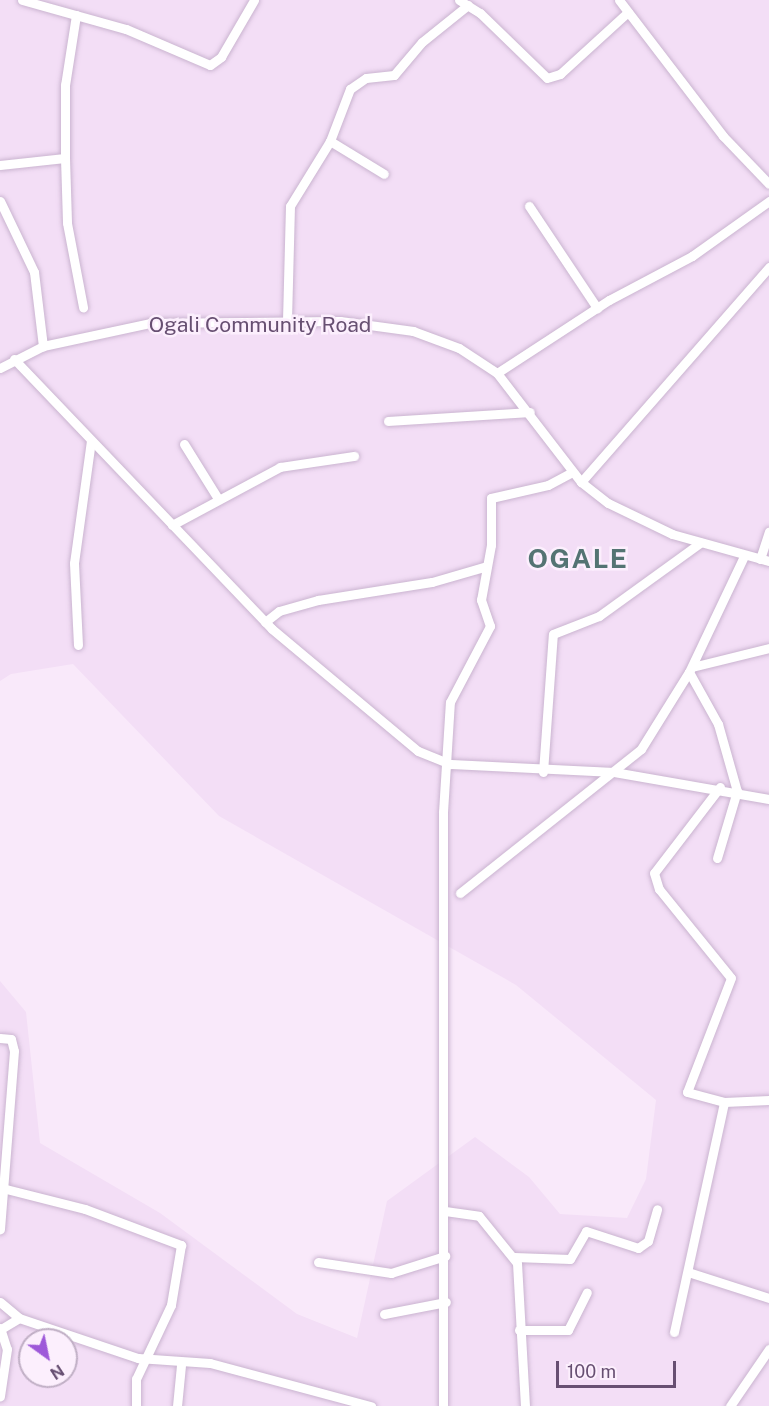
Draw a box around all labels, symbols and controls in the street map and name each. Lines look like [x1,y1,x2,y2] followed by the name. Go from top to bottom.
[149,312,371,338] street label: Ogali Community Road
[528,543,628,575] district label: OGALE
[18,1328,78,1388] north arrow
[559,1349,679,1387] scale bar
[47,1360,67,1383] text: N
[567,1361,616,1382] text: 100 m

